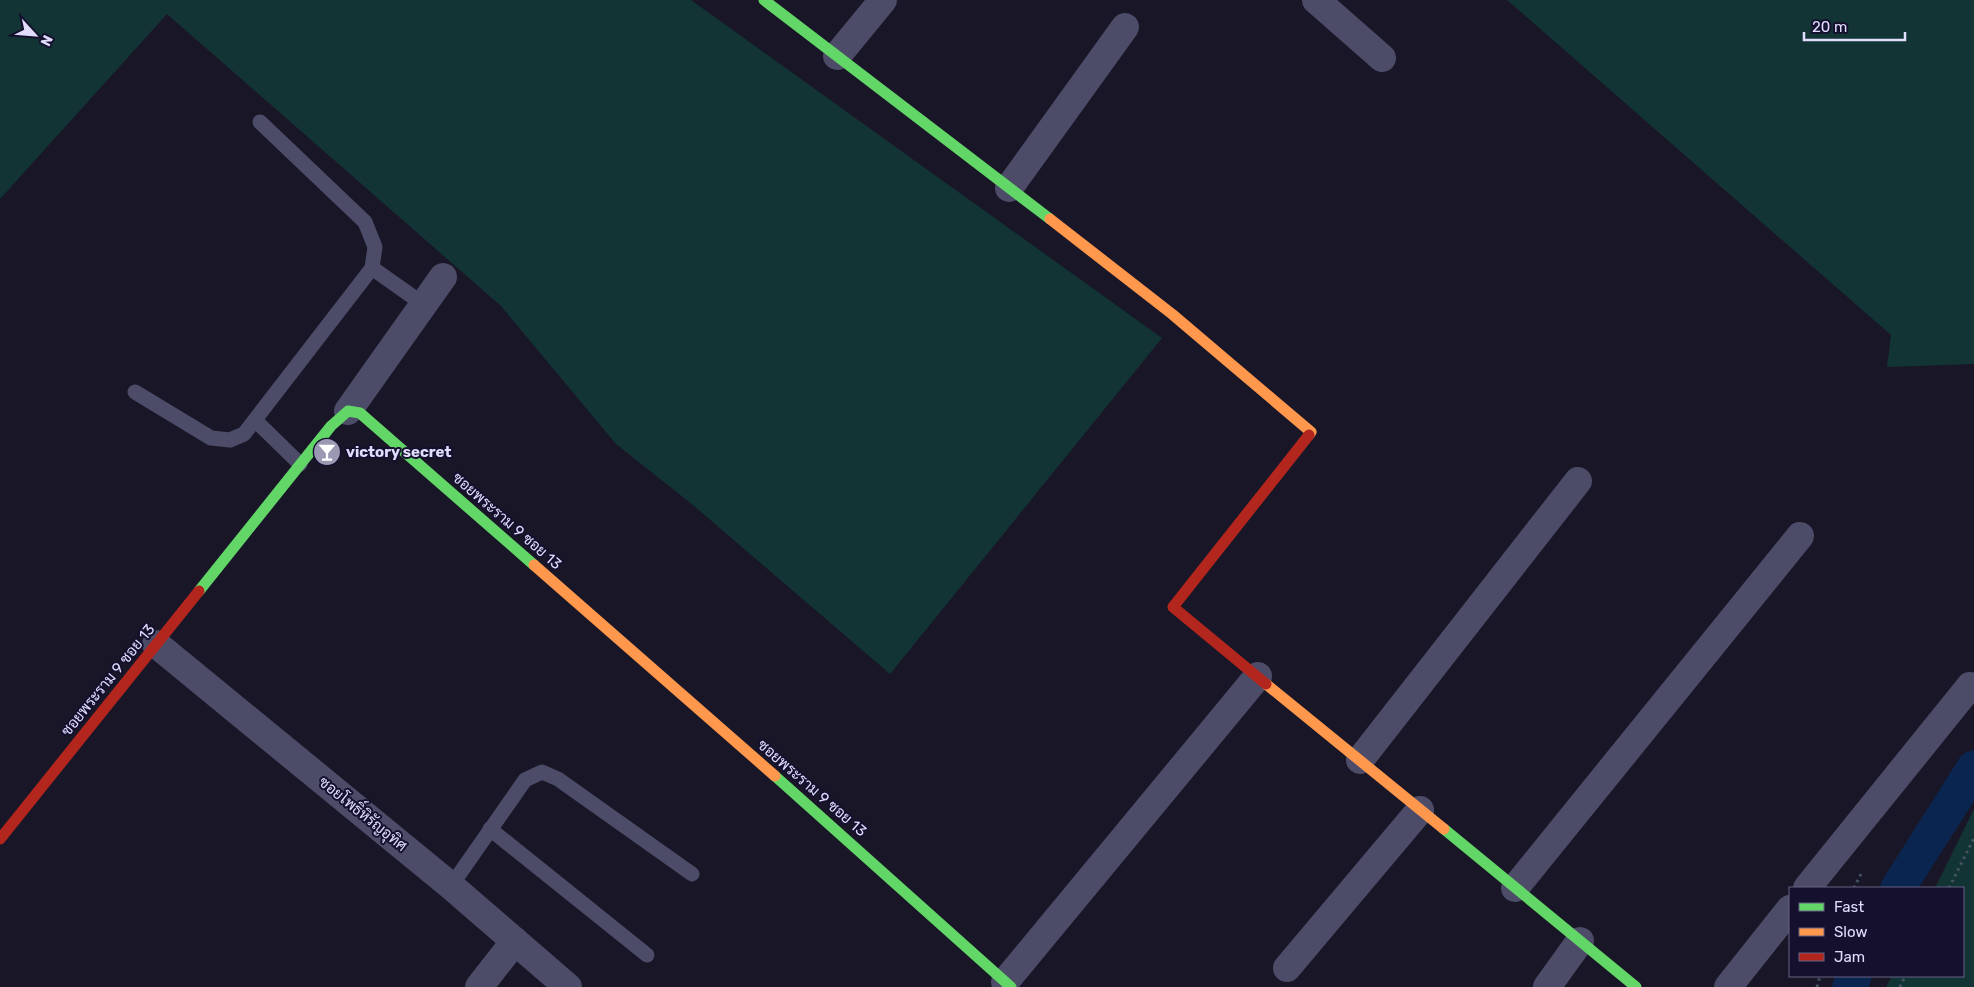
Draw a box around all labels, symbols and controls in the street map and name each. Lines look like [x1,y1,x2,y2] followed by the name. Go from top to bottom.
[10,10,60,60] north arrow
[1804,10,1905,42] scale bar
[1812,18,1847,36] text: 20 m
[36,32,56,49] text: N
[312,437,342,467] bar icon: victory secret
[346,443,452,461] place label: victory secret
[449,469,565,573] street label: ซอยพระราม 9 ซอย 13
[57,621,159,739] street label: ซอยพระราม 9 ซอย 13
[754,736,870,840] street label: ซอยพระราม 9 ซอย 13
[314,768,415,857] street label: ซอยโพธิ์หิรัญอุทิศ
[1789,887,1964,977] legend
[1834,898,1864,916] text: Fast
[1834,923,1867,941] text: Slow
[1834,948,1865,966] text: Jam

